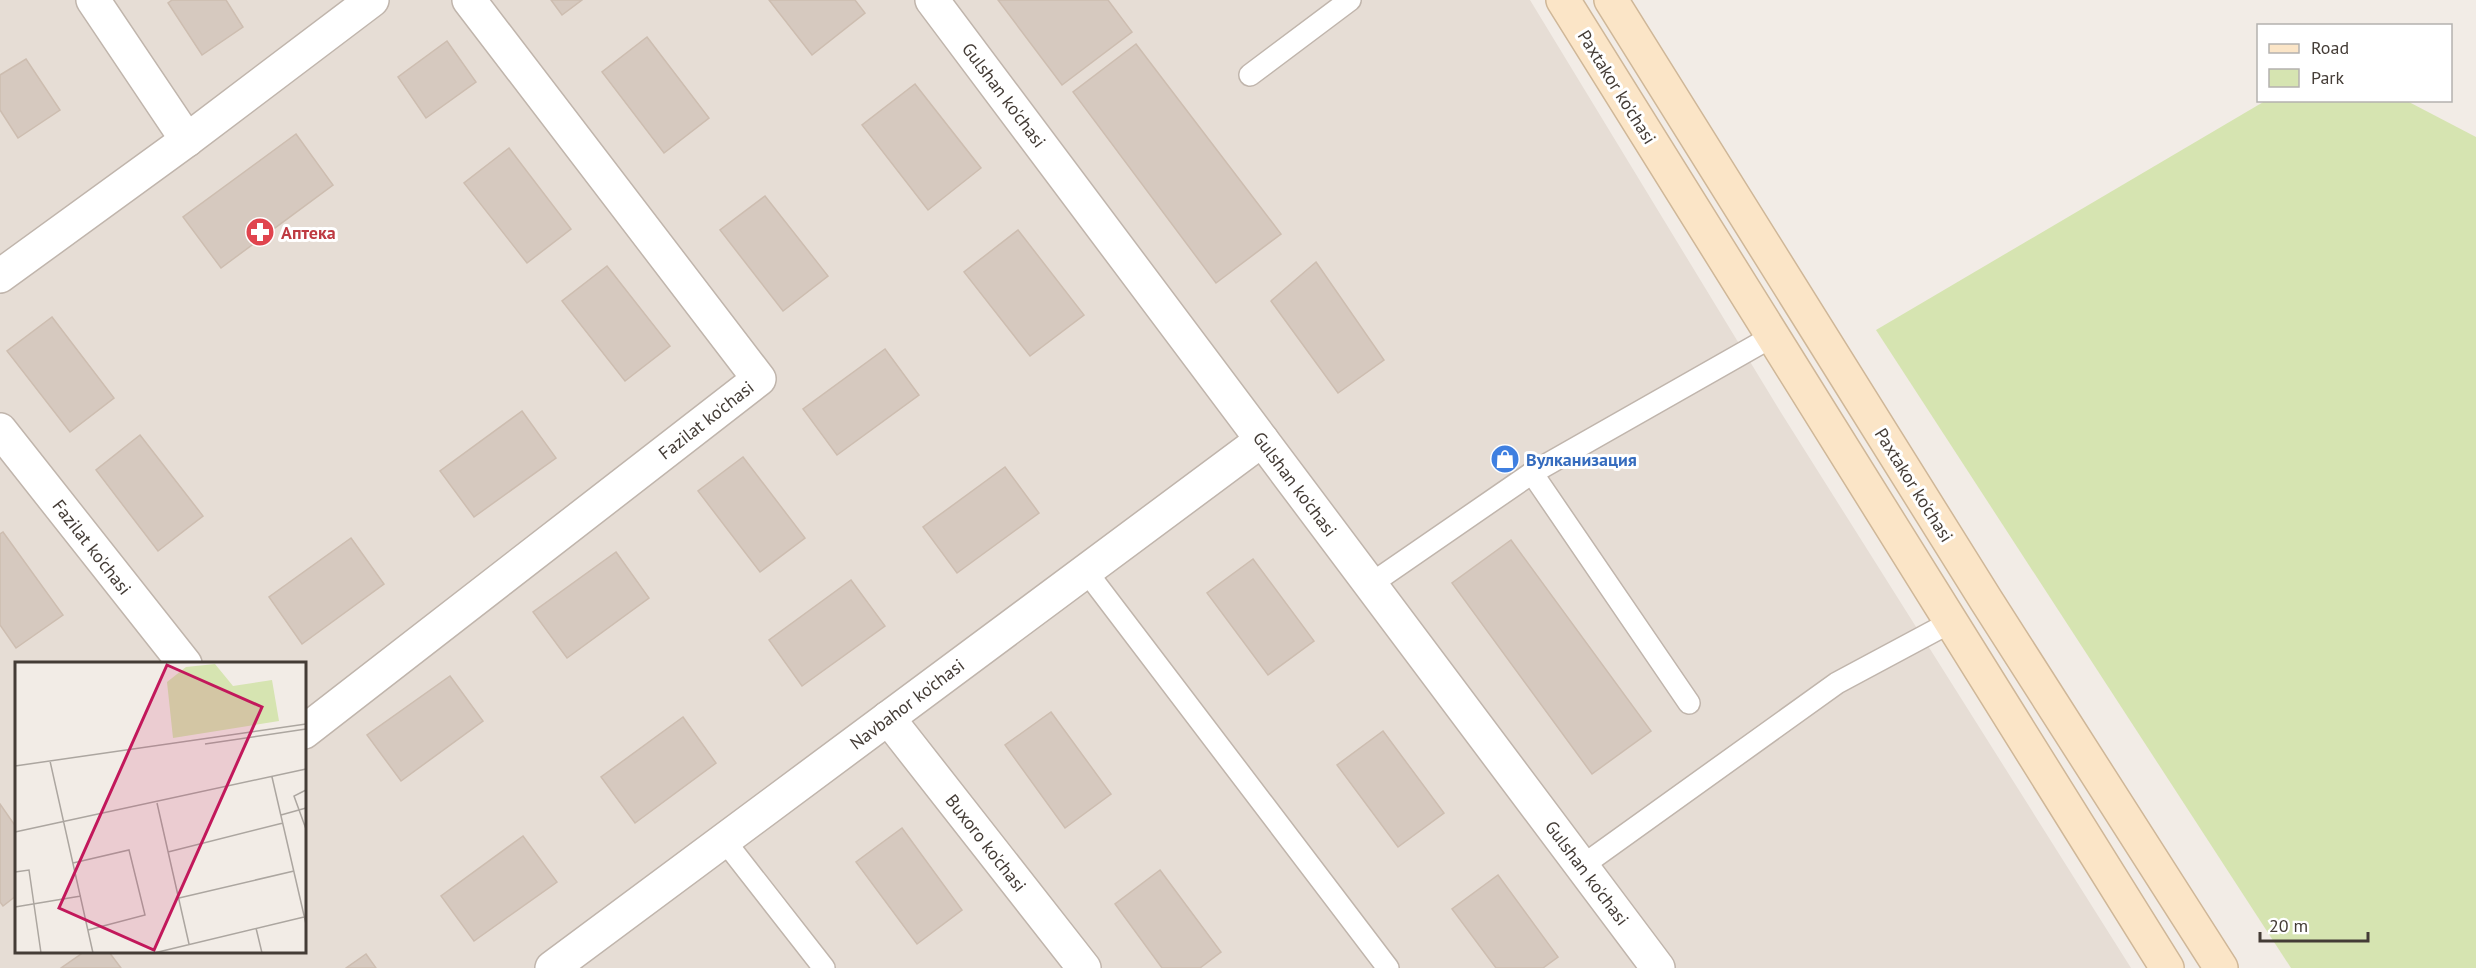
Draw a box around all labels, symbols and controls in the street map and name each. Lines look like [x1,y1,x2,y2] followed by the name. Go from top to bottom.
[2257,24,2452,102] legend
[1573,26,1661,148] street label: Paxtakor ko'chasi
[2311,36,2349,59] text: Road
[957,38,1051,152] street label: Gulshan ko'chasi
[2311,66,2344,89] text: Park
[244,216,276,248] pharmacy icon: Аптека
[281,221,336,244] place label: Аптека
[654,376,758,464] street label: Fazilat ko'chasi
[1870,424,1958,546] street label: Paxtakor ko'chasi
[1248,427,1342,541] street label: Gulshan ko'chasi
[1489,443,1521,475] shop icon: Вулканизация
[1526,448,1637,471] place label: Вулканизация
[48,495,136,599] street label: Fazilat ko'chasi
[845,654,969,754] street label: Navbahor ko'chasi
[15,662,306,953] inset map
[941,790,1031,896] street label: Buxoro ko'chasi
[1540,816,1634,930] street label: Gulshan ko'chasi
[2260,905,2368,943] scale bar
[2269,914,2308,937] text: 20 m

